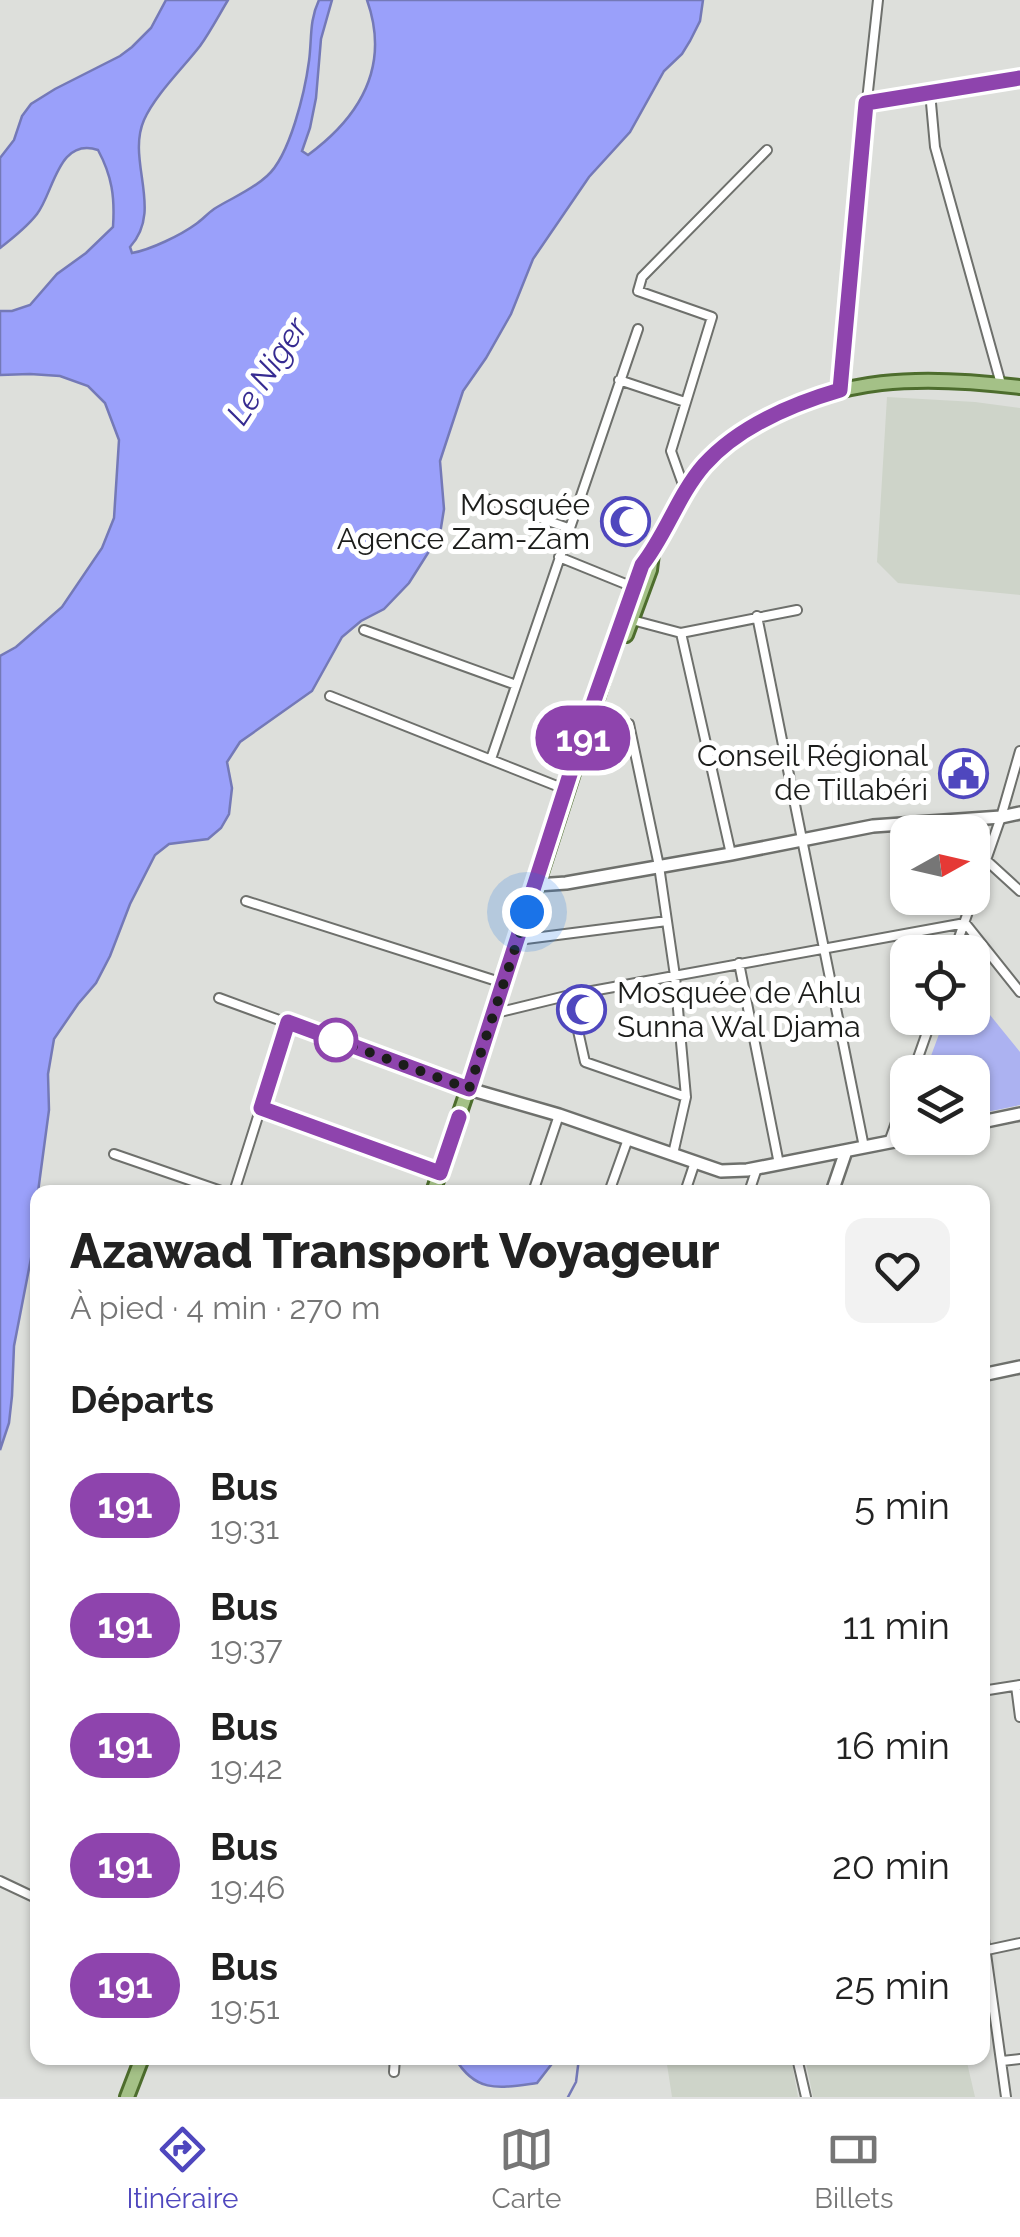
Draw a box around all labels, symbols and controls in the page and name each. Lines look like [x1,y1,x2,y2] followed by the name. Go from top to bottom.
[218,310,315,431] water label: Le Niger
[337,487,590,556] place label: Mosquée Agence Zam-Zam
[599,496,651,548] mosque icon: Mosquée Agence Zam-Zam
[526,706,640,770] line badge: 191
[555,718,611,759] text: 191
[697,738,929,807] place label: Conseil Régional de Tillabéri
[937,747,989,799] public building icon: Conseil Régional de Tillabéri
[890,815,990,915] north arrow
[890,815,990,1155] map controls
[502,887,552,937] your location
[890,935,990,1035] button: locate
[617,975,861,1044] place label: Mosquée de Ahlu Sunna Wal Djama
[556,984,608,1036] mosque icon: Mosquée de Ahlu Sunna Wal Djama
[315,1019,357,1061] unlabelled marker
[890,1055,990,1155] button: layers
[845,1218,950,1323] button: heart
[70,1223,720,1279] text: Azawad Transport Voyageur
[70,1289,380,1326] text: À pied · 4 min · 270 m
[70,1377,214,1422] text: Départs
[210,1464,278,1509] text: Bus
[854,1483,950,1528] text: 5 min
[97,1485,153,1526] text: 191
[210,1509,279,1546] text: 19:31
[210,1584,278,1629] text: Bus
[842,1603,950,1648] text: 11 min
[97,1605,153,1646] text: 191
[210,1629,283,1666] text: 19:37
[210,1704,278,1749] text: Bus
[836,1723,950,1768] text: 16 min
[97,1725,153,1766] text: 191
[210,1749,283,1786] text: 19:42
[210,1824,278,1869] text: Bus
[832,1843,950,1888] text: 20 min
[97,1845,153,1886] text: 191
[210,1869,285,1906] text: 19:46
[210,1944,278,1989] text: Bus
[834,1963,950,2008] text: 25 min
[97,1965,153,2006] text: 191
[210,1989,280,2026] text: 19:51
[126,2122,238,2215] tab: Itinéraire
[491,2122,561,2215] tab: Carte
[814,2122,894,2215] tab: Billets

